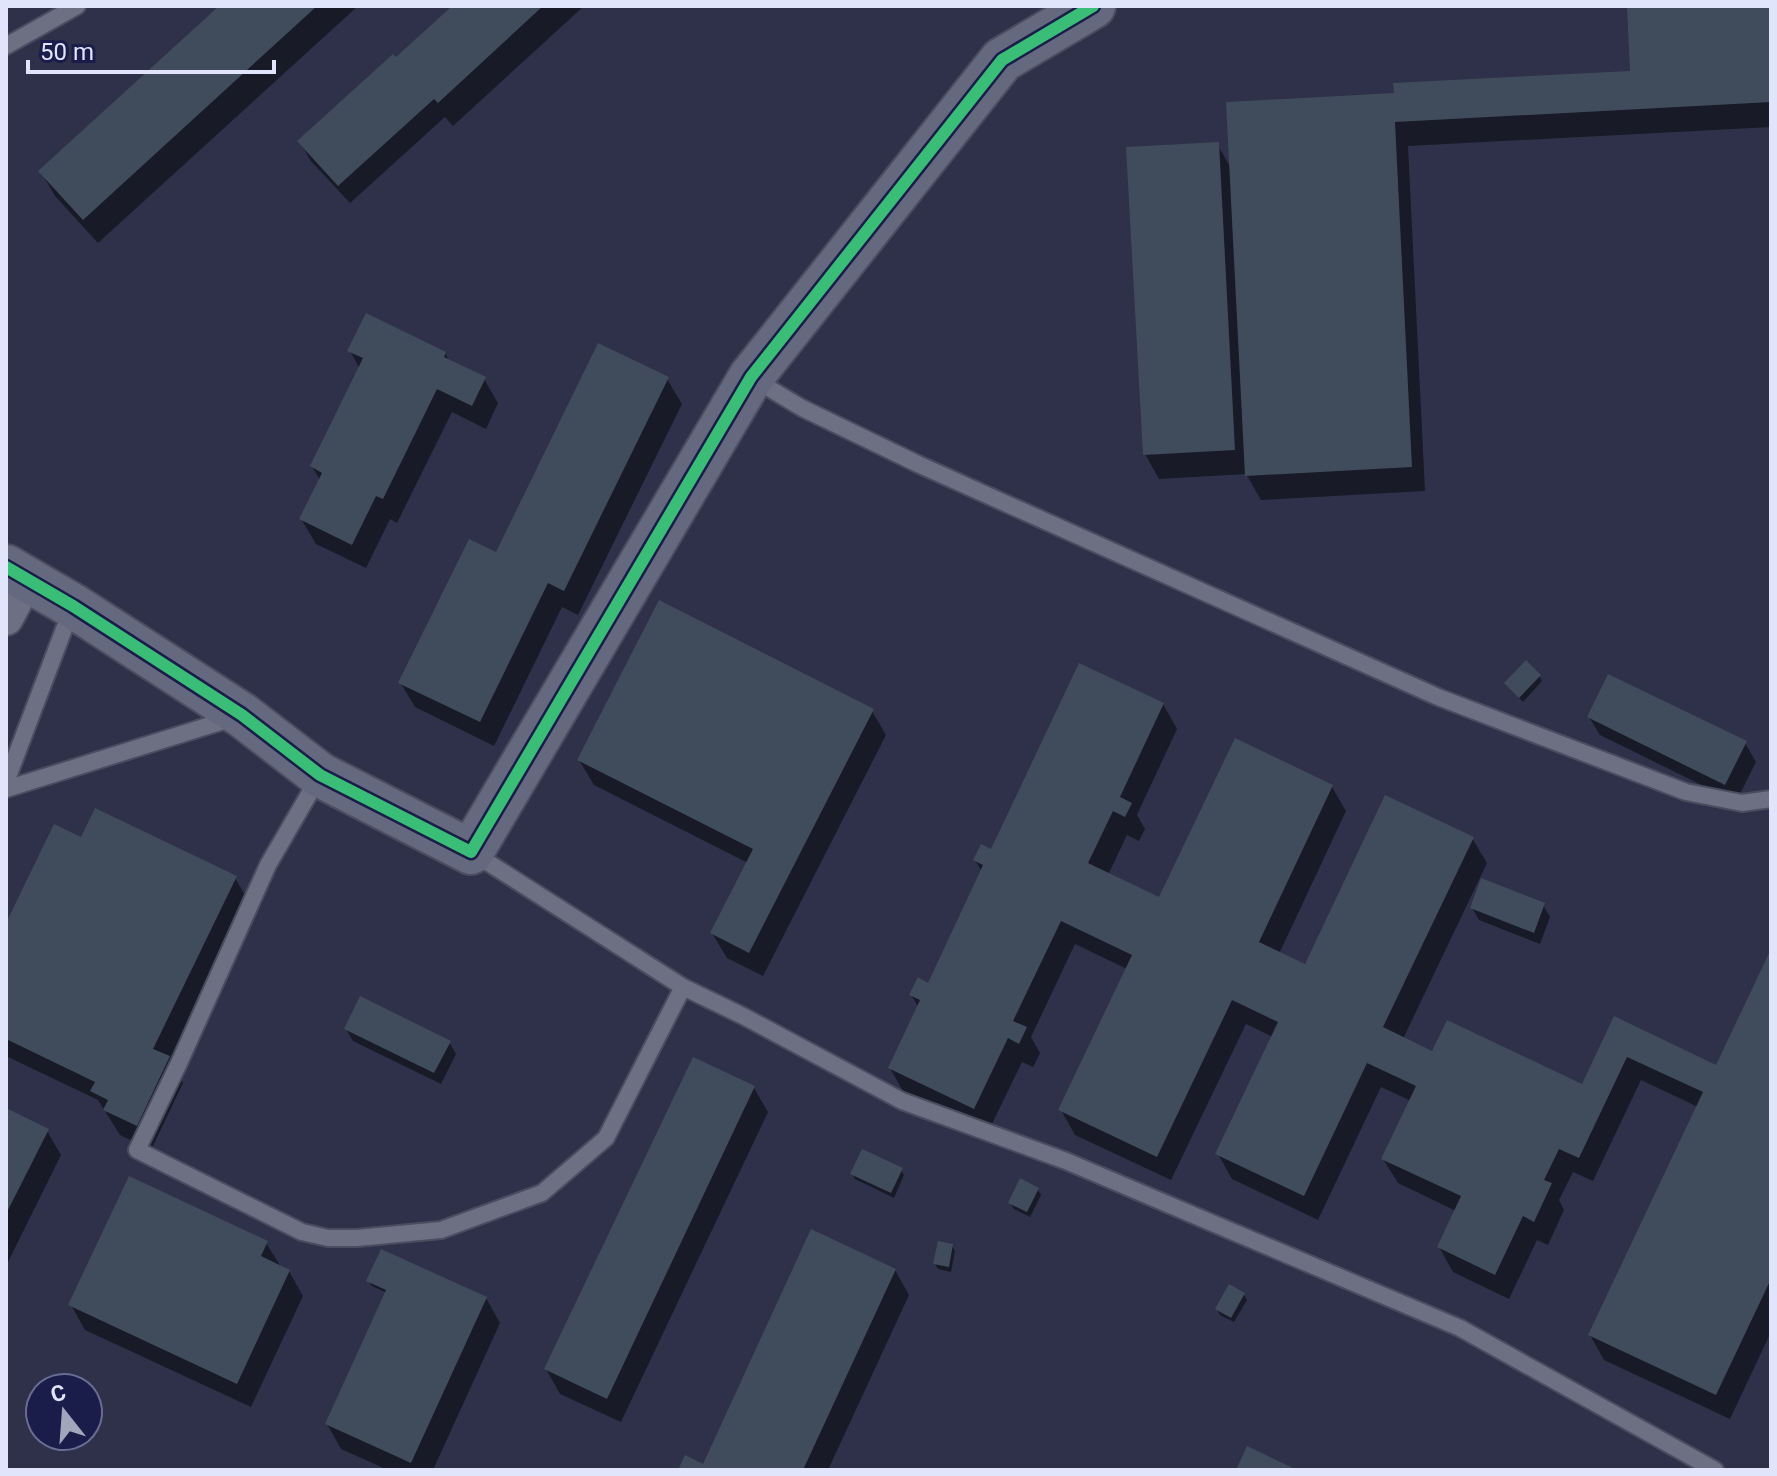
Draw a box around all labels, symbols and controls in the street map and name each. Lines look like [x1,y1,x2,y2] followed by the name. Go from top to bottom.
[28,24,274,74] scale bar
[40,38,94,66] text: 50 m
[24,1372,104,1452] north arrow
[48,1379,69,1407] text: С

